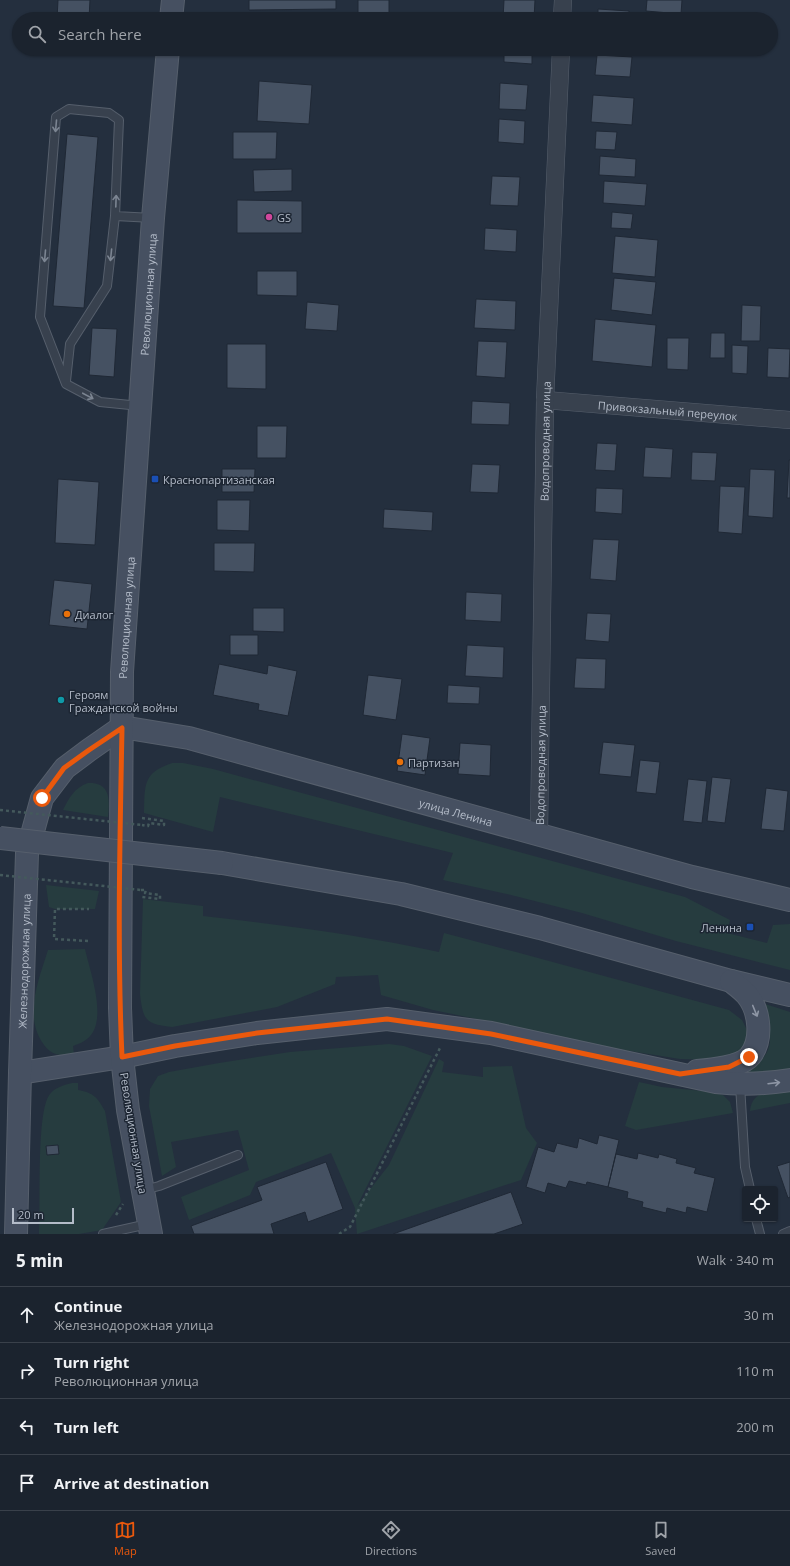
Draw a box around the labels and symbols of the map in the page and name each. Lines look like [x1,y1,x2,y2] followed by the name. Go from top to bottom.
[52,119,59,132] one-way arrow
[112,195,120,208] one-way arrow
[277,210,291,225] place label: GS
[264,212,274,222] marker: GS
[136,233,159,356] street label: Революционная улица
[107,248,115,261] one-way arrow
[42,249,49,262] one-way arrow
[536,381,553,501] street label: Водопроводная улица
[82,392,94,400] one-way arrow
[597,397,738,423] street label: Привокзальный переулок
[163,472,275,487] place label: Краснопартизанская
[150,474,160,484] marker: Краснопартизанская
[114,556,137,679] street label: Революционная улица
[75,607,114,622] place label: Диалог
[62,609,72,619] marker: Диалог
[69,687,178,715] place label: Героям Гражданской войны
[56,695,66,705] marker: Героям Гражданской войны
[532,705,548,825] street label: Водопроводная улица
[408,755,459,770] place label: Партизан
[395,757,405,767] marker: Партизан
[33,789,51,807] route start
[418,795,495,829] street label: улица Ленина
[14,893,33,1029] street label: Железнодорожная улица
[701,920,742,935] place label: Ленина
[745,922,755,932] marker: Ленина
[751,1004,759,1016] one-way arrow
[740,1048,758,1066] route end
[117,1071,151,1195] street label: Революционная улица
[767,1079,780,1086] one-way arrow
[12,1206,74,1225] scale bar

